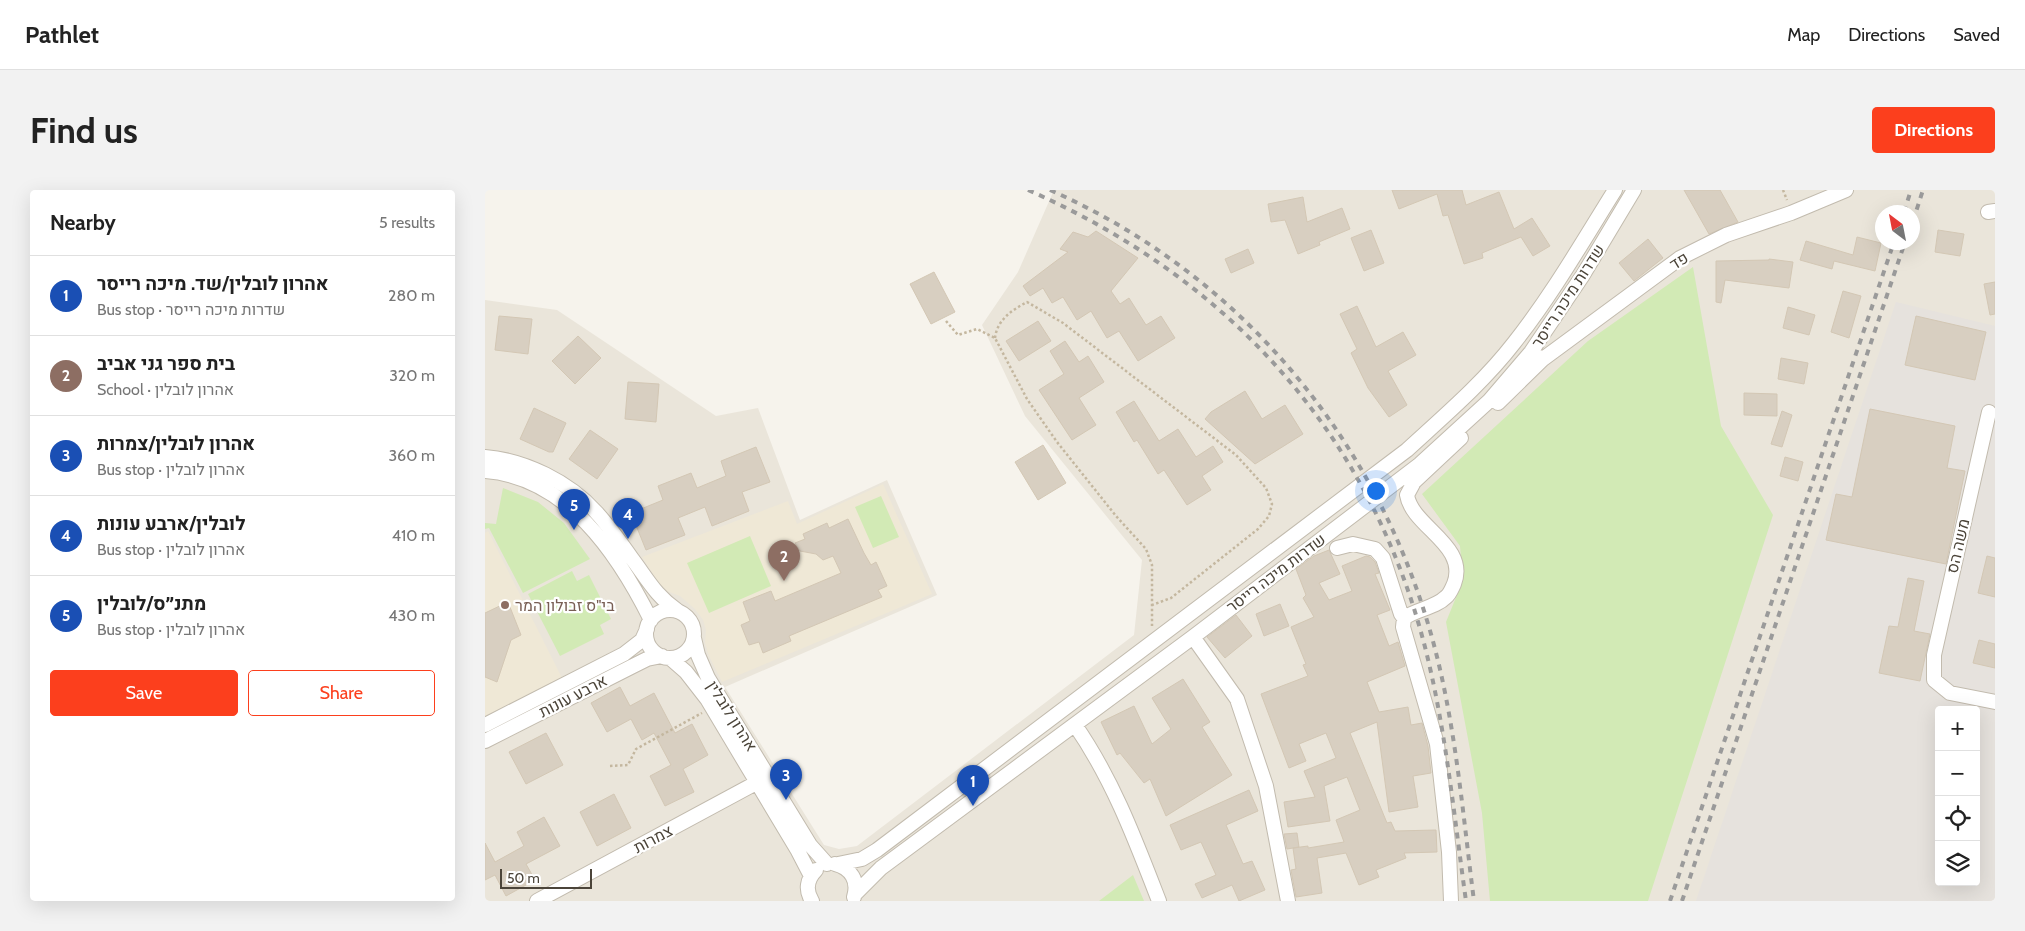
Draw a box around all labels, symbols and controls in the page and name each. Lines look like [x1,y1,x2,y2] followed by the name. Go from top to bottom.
[25,20,99,49] text: Pathlet
[1787,24,1820,46] text: Map
[1848,24,1925,46] text: Directions
[1953,24,2000,46] text: Saved
[1872,107,1995,153] button: Directions
[30,109,138,152] text: Find us
[1875,205,1920,250] north arrow
[50,210,116,235] text: Nearby
[379,213,435,232] text: 5 results
[1528,241,1608,351] street label: שדרות מיכה רייסר
[1666,248,1692,274] street label: פד
[97,272,329,295] text: אהרון לובלין/שד. מיכה רייסר
[63,286,69,305] text: 1
[388,286,435,305] text: 280 m
[97,300,285,319] text: Bus stop · שדרות מיכה רייסר
[97,352,235,375] text: בית ספר גני אביב
[62,366,70,385] text: 2
[389,366,435,385] text: 320 m
[97,380,234,399] text: School · אהרון לובלין
[97,432,255,455] text: אהרון לובלין/צמרות
[62,446,70,465] text: 3
[388,446,435,465] text: 360 m
[97,460,245,479] text: Bus stop · אהרון לובלין
[1363,478,1389,504] your location
[558,489,590,530] pin: 5
[612,498,644,539] pin: 4
[97,512,245,535] text: לובלין/ארבע עונות
[1943,517,1973,575] street label: משה הס
[61,526,71,545] text: 4
[392,526,435,545] text: 410 m
[1223,530,1329,616] street label: שדרות מיכה רייסר
[97,540,245,559] text: Bus stop · אהרון לובלין
[768,540,800,581] pin: 2
[97,592,206,615] text: מתנ״ס/לובלין
[515,596,615,615] place label: בי"ס זבולון המר
[499,599,511,611] marker: בי"ס זבולון המר
[62,606,70,625] text: 5
[388,606,435,625] text: 430 m
[97,620,245,639] text: Bus stop · אהרון לובלין
[50,670,238,716] button: Save
[248,670,435,716] button: Share
[536,671,610,721] street label: ארבע עונות
[703,677,761,755] street label: אהרון לובלין
[1935,706,1980,886] map controls
[1935,706,1980,751] button: +
[1935,751,1980,796] button: −
[770,759,802,800] pin: 3
[957,765,989,806] pin: 1
[1935,796,1980,841] button: locate
[630,821,676,857] street label: צמרות
[1935,841,1980,886] button: layers
[500,866,593,889] scale bar
[507,869,540,887] text: 50 m

